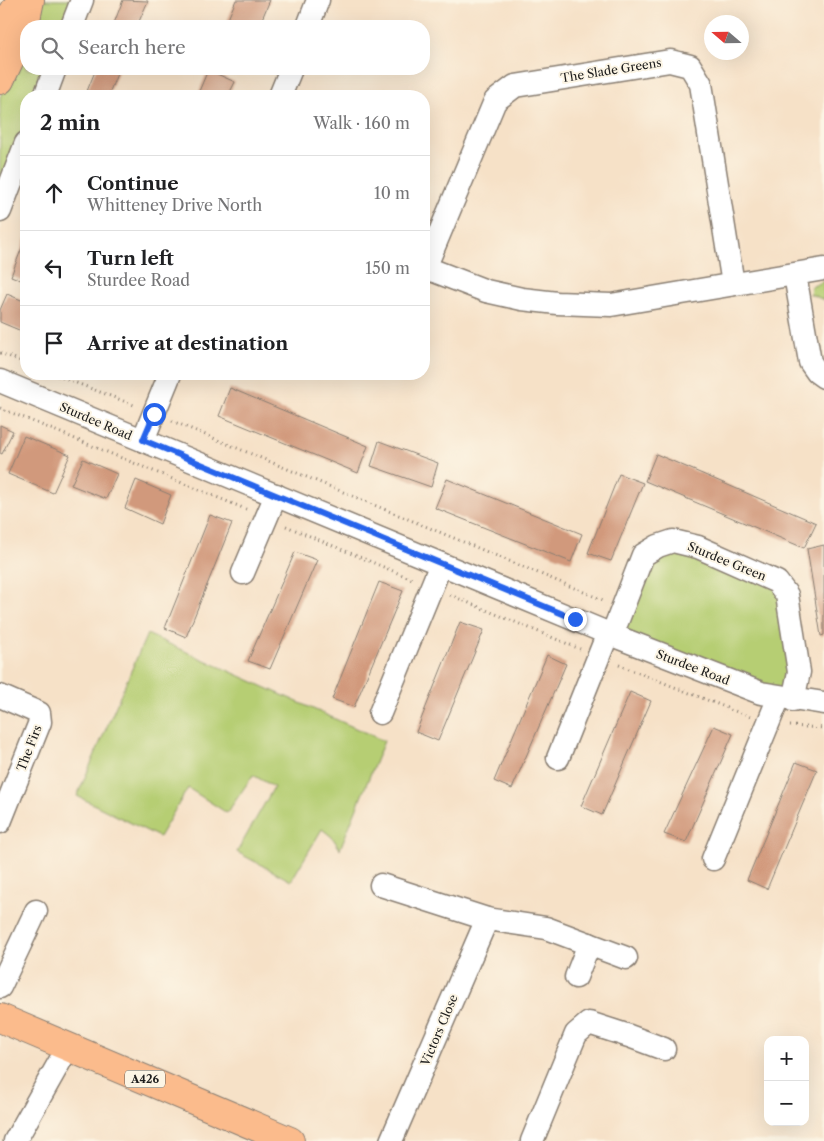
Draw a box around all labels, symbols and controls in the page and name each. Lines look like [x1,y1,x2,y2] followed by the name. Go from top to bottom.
[704,15,749,60] north arrow
[20,20,430,75] search box
[38,34,66,62] icon: search
[78,36,186,59] text: Search here
[560,55,662,85] street label: The Slade Greens
[40,110,100,135] text: 2 min
[313,113,410,133] text: Walk · 160 m
[87,172,179,195] text: Continue
[40,179,68,207] icon: ahead
[374,183,410,203] text: 10 m
[87,195,262,215] text: Whitteney Drive North
[87,247,174,270] text: Turn left
[40,254,68,282] icon: left
[365,258,410,278] text: 150 m
[87,270,190,290] text: Sturdee Road
[40,329,68,357] icon: arrive
[87,332,288,355] text: Arrive at destination
[57,399,135,443] street label: Sturdee Road
[143,403,166,426] route start
[686,538,769,584] street label: Sturdee Green
[564,608,587,631] route end
[654,646,732,688] street label: Sturdee Road
[13,723,45,773] street label: The Firs
[417,992,461,1069] street label: Victors Close
[764,1036,809,1126] map controls
[764,1036,809,1081] button: +
[125,1070,165,1088] road number: A426
[764,1081,809,1126] button: −

